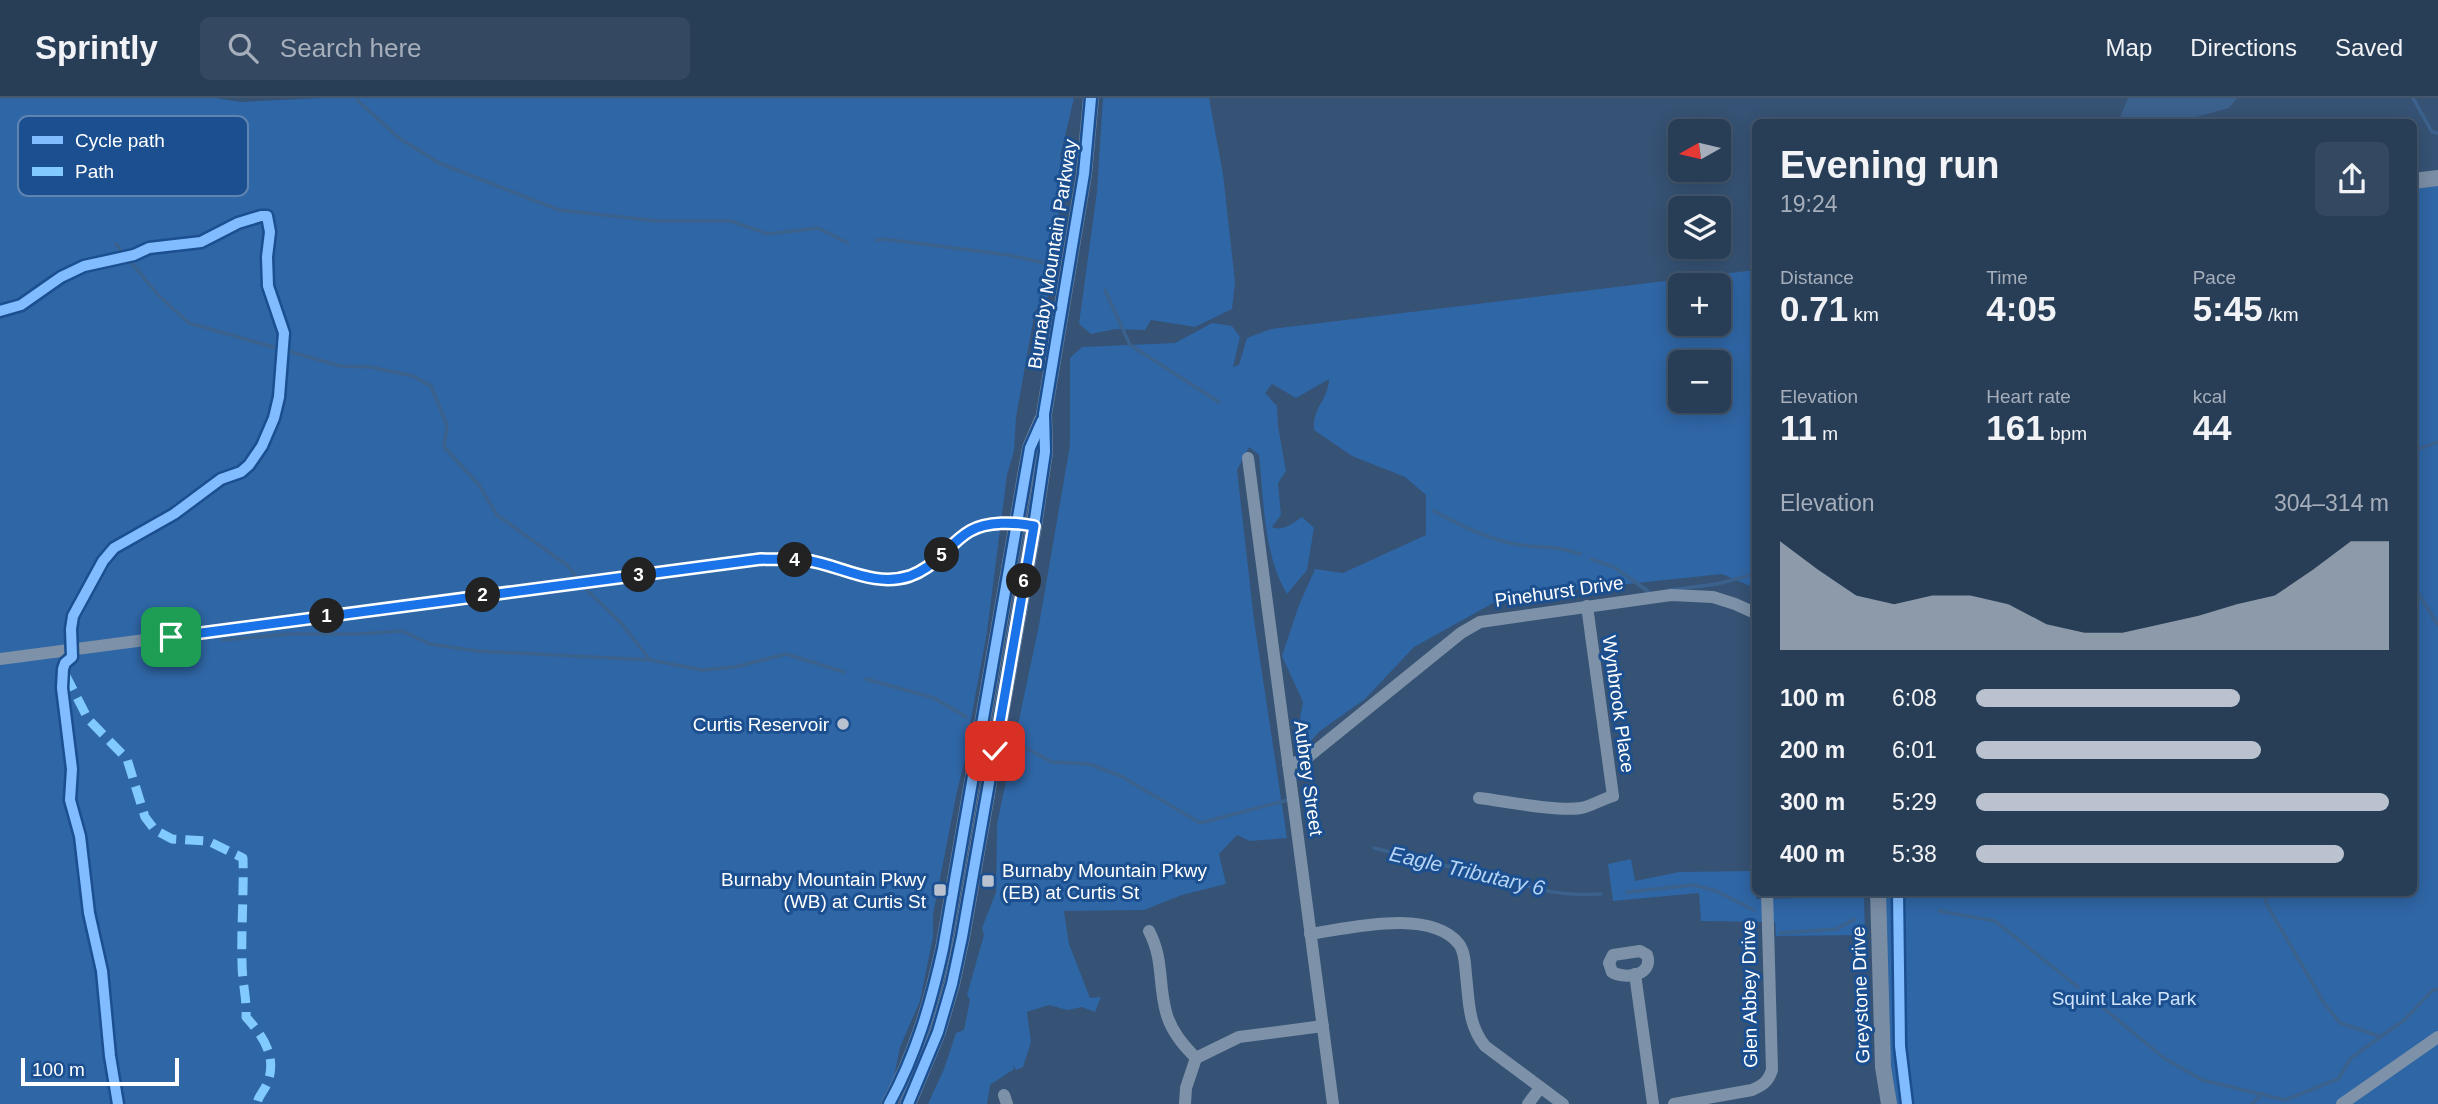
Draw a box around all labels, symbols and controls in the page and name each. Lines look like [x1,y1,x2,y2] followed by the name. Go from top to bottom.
[200,17,690,80] search box
[35,29,158,66] text: Sprintly
[224,29,262,67] icon: search
[280,33,422,63] text: Search here
[2106,34,2152,61] text: Map
[2190,34,2297,61] text: Directions
[2335,34,2403,61] text: Saved
[18,116,248,196] legend
[1668,119,1731,182] north arrow
[1668,119,1731,413] map controls
[75,130,165,151] text: Cycle path
[1024,137,1081,370] street label: Burnaby Mountain Parkway
[2315,142,2389,216] button: share
[1780,144,2000,186] text: Evening run
[75,161,114,182] text: Path
[1780,191,1838,217] text: 19:24
[1668,196,1731,259] button: layers
[1780,267,1854,288] text: Distance
[1986,267,2028,288] text: Time
[2193,267,2236,288] text: Pace
[1668,273,1731,336] button: +
[1780,289,1848,328] text: 0.71
[1986,289,2056,328] text: 4:05
[2193,289,2263,328] text: 5:45
[1848,304,1879,325] text: km
[2263,304,2299,325] text: /km
[1668,350,1731,413] button: −
[1780,386,1858,407] text: Elevation
[1986,386,2071,407] text: Heart rate
[2193,386,2226,407] text: kcal
[1780,408,1817,447] text: 11
[1986,408,2045,447] text: 161
[2193,408,2232,447] text: 44
[1817,423,1838,444] text: m
[2045,423,2087,444] text: bpm
[1780,490,1875,516] text: Elevation
[2274,490,2389,516] text: 304–314 m
[925,538,960,573] pin: 5
[778,542,812,578] pin: 4
[936,544,947,565] text: 5
[789,549,800,570] text: 4
[622,558,656,592] pin: 3
[633,564,644,585] text: 3
[1006,564,1042,598] pin: 6
[1018,570,1029,591] text: 6
[1493,572,1625,611] street label: Pinehurst Drive
[466,578,500,612] pin: 2
[477,584,488,605] text: 2
[310,598,344,634] pin: 1
[321,605,332,626] text: 1
[141,607,201,667] pin
[152,618,190,656] icon: arrive
[1598,634,1639,774] street label: Wynbrook Place
[1780,685,1845,711] text: 100 m
[1892,685,1937,711] text: 6:08
[693,714,830,735] place label: Curtis Reservoir
[835,716,851,732] marker: Curtis Reservoir
[1290,719,1327,838] street label: Aubrey Street
[965,721,1025,781] pin
[976,732,1014,770] icon: check
[1780,737,1845,763] text: 200 m
[1892,737,1937,763] text: 6:01
[1780,789,1845,815] text: 300 m
[1892,789,1937,815] text: 5:29
[1387,841,1547,900] water label: Eagle Tributary 6
[1780,841,1845,867] text: 400 m
[1892,841,1937,867] text: 5:38
[1002,860,1207,903] place label: Burnaby Mountain Pkwy (EB) at Curtis St
[721,869,927,912] place label: Burnaby Mountain Pkwy (WB) at Curtis St
[980,873,996,889] marker: Burnaby Mountain Pkwy (EB) at Curtis St
[932,882,948,898] marker: Burnaby Mountain Pkwy (WB) at Curtis St
[1738,920,1761,1068] street label: Glen Abbey Drive
[1848,926,1873,1064] street label: Greystone Drive
[2052,988,2197,1009] park label: Squint Lake Park
[21,1055,178,1087] scale bar
[32,1059,85,1080] text: 100 m

